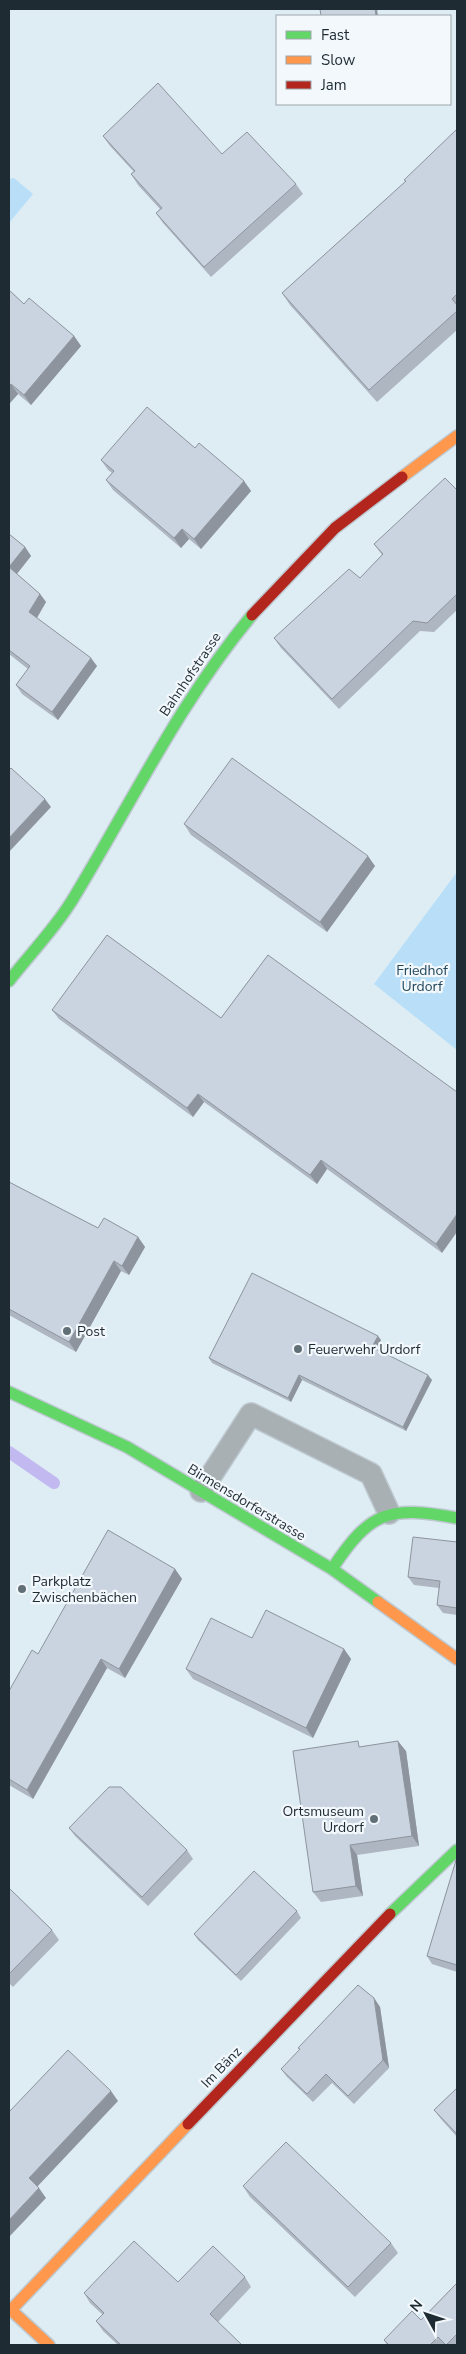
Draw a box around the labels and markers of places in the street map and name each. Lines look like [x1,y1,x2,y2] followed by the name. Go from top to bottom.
[77,1322,105,1341] place label: Post
[61,1325,73,1337] marker: Post
[308,1340,421,1359] place label: Feuerwehr Urdorf
[292,1343,304,1355] marker: Feuerwehr Urdorf
[32,1572,137,1607] place label: Parkplatz Zwischenbächen
[16,1583,28,1595] marker: Parkplatz Zwischenbächen
[282,1802,364,1837] place label: Ortsmuseum Urdorf
[368,1813,380,1825] marker: Ortsmuseum Urdorf

